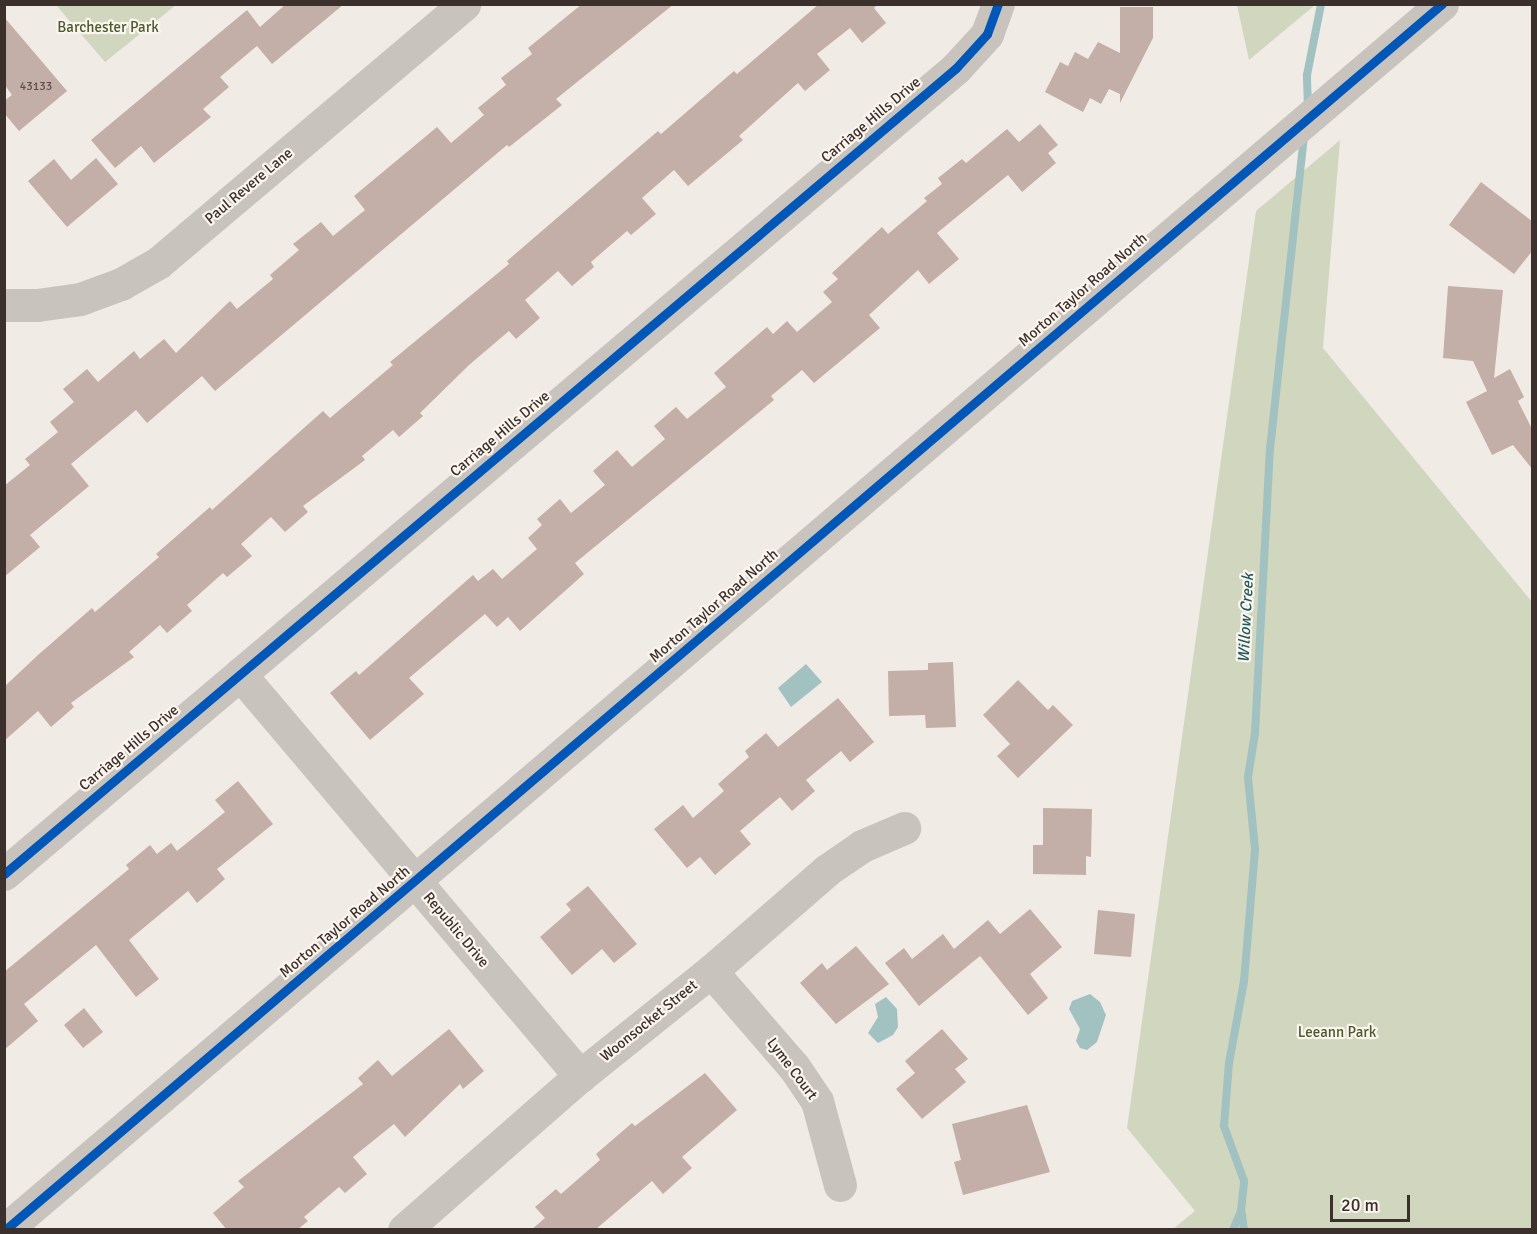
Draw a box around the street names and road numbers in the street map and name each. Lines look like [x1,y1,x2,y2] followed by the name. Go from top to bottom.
[818,73,924,167] street label: Carriage Hills Drive
[201,144,297,228] street label: Paul Revere Lane
[1015,229,1151,351] street label: Morton Taylor Road North
[447,387,553,481] street label: Carriage Hills Drive
[646,545,782,667] street label: Morton Taylor Road North
[76,701,182,795] street label: Carriage Hills Drive
[276,862,414,982] street label: Morton Taylor Road North
[419,889,493,971] street label: Republic Drive
[597,976,701,1066] street label: Woonsocket Street
[763,1034,821,1104] street label: Lyme Court

